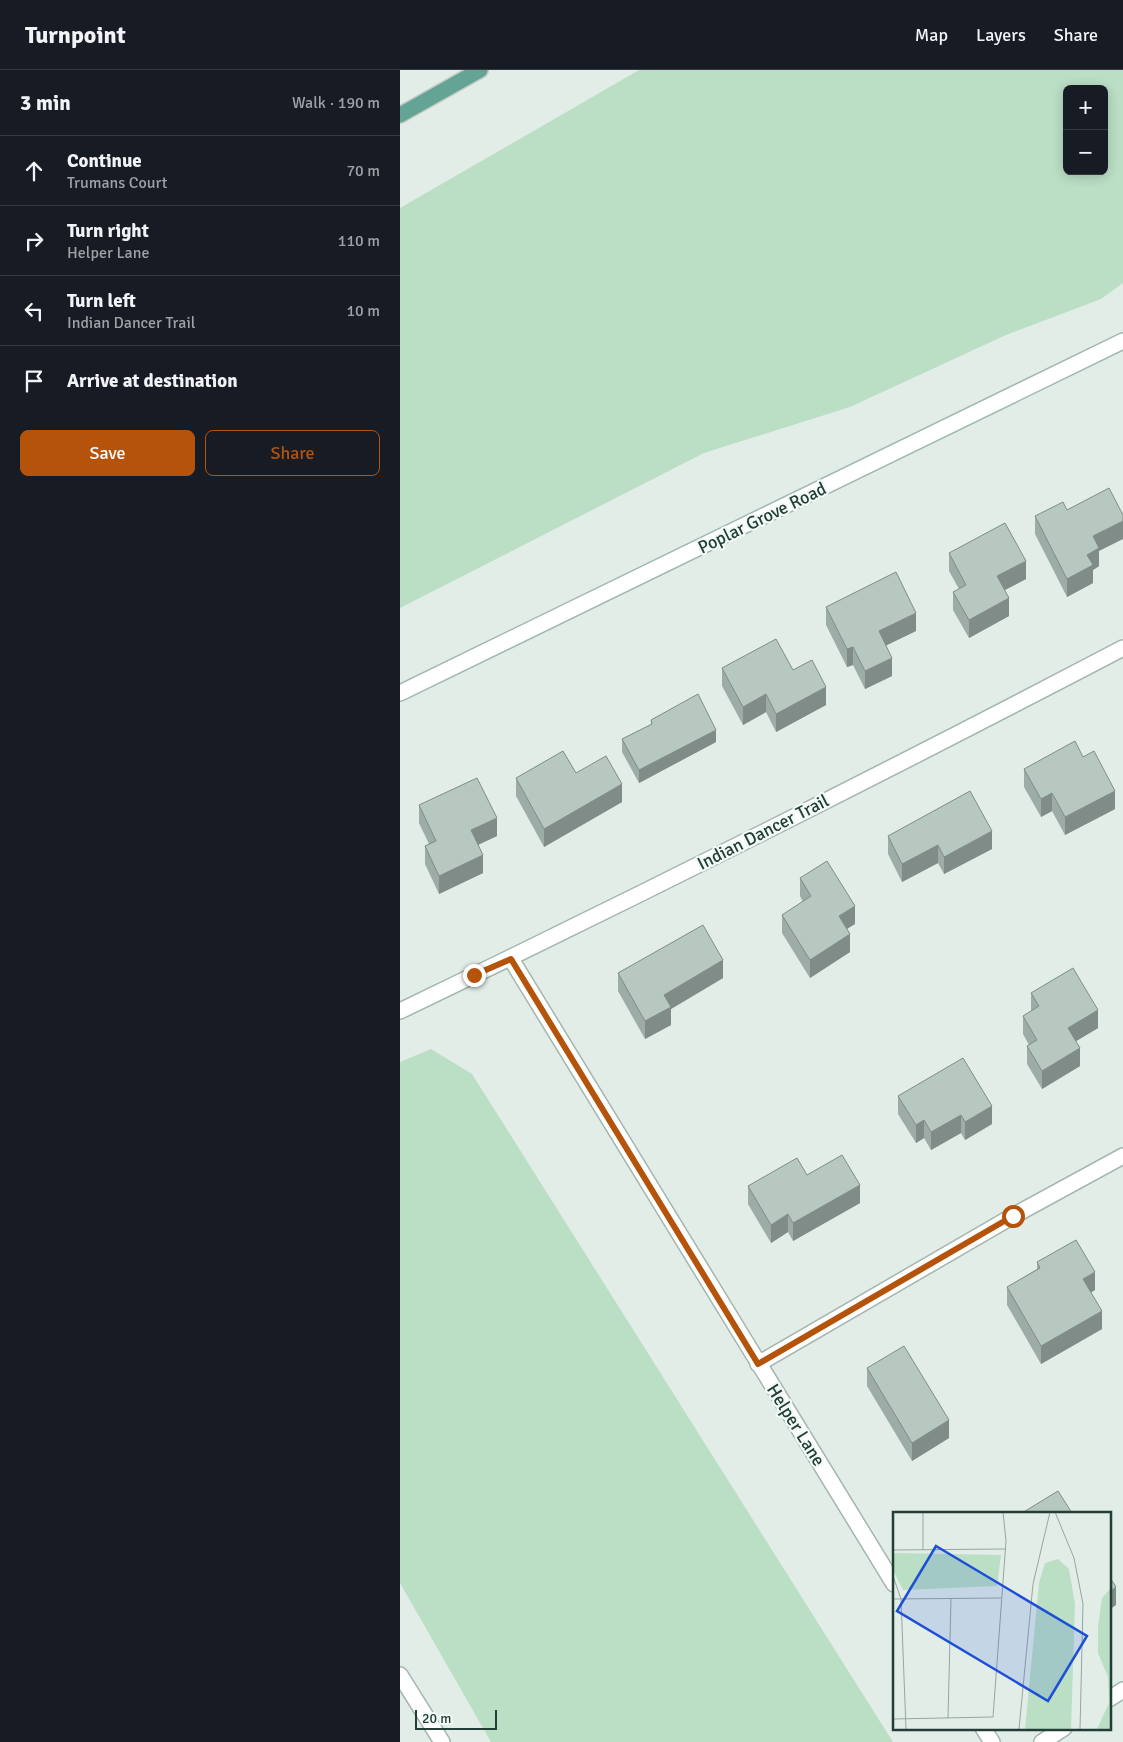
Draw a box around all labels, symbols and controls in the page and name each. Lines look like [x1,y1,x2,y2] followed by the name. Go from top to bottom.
[25,20,126,50] text: Turnpoint
[915,24,948,46] text: Map
[976,24,1026,46] text: Layers
[1054,24,1098,46] text: Share
[1063,85,1108,175] map controls
[1063,85,1108,130] button: +
[20,90,71,116] text: 3 min
[292,93,380,113] text: Walk · 190 m
[1063,130,1108,175] button: −
[67,149,142,173] text: Continue
[20,157,48,185] icon: ahead
[346,161,380,181] text: 70 m
[67,173,167,193] text: Trumans Court
[67,219,149,243] text: Turn right
[20,227,48,255] icon: right
[338,231,380,251] text: 110 m
[67,243,149,263] text: Helper Lane
[67,289,136,313] text: Turn left
[20,297,48,325] icon: left
[346,301,380,321] text: 10 m
[67,313,196,333] text: Indian Dancer Trail
[20,367,48,395] icon: arrive
[67,369,238,393] text: Arrive at destination
[20,430,195,476] button: Save
[205,430,380,476] button: Share
[694,477,830,559] street label: Poplar Grove Road
[694,789,832,875] street label: Indian Dancer Trail
[463,964,486,987] route end
[1002,1205,1025,1228] route start
[762,1380,830,1470] street label: Helper Lane
[893,1512,1110,1730] inset map
[415,1707,498,1730] scale bar
[422,1710,451,1727] text: 20 m

